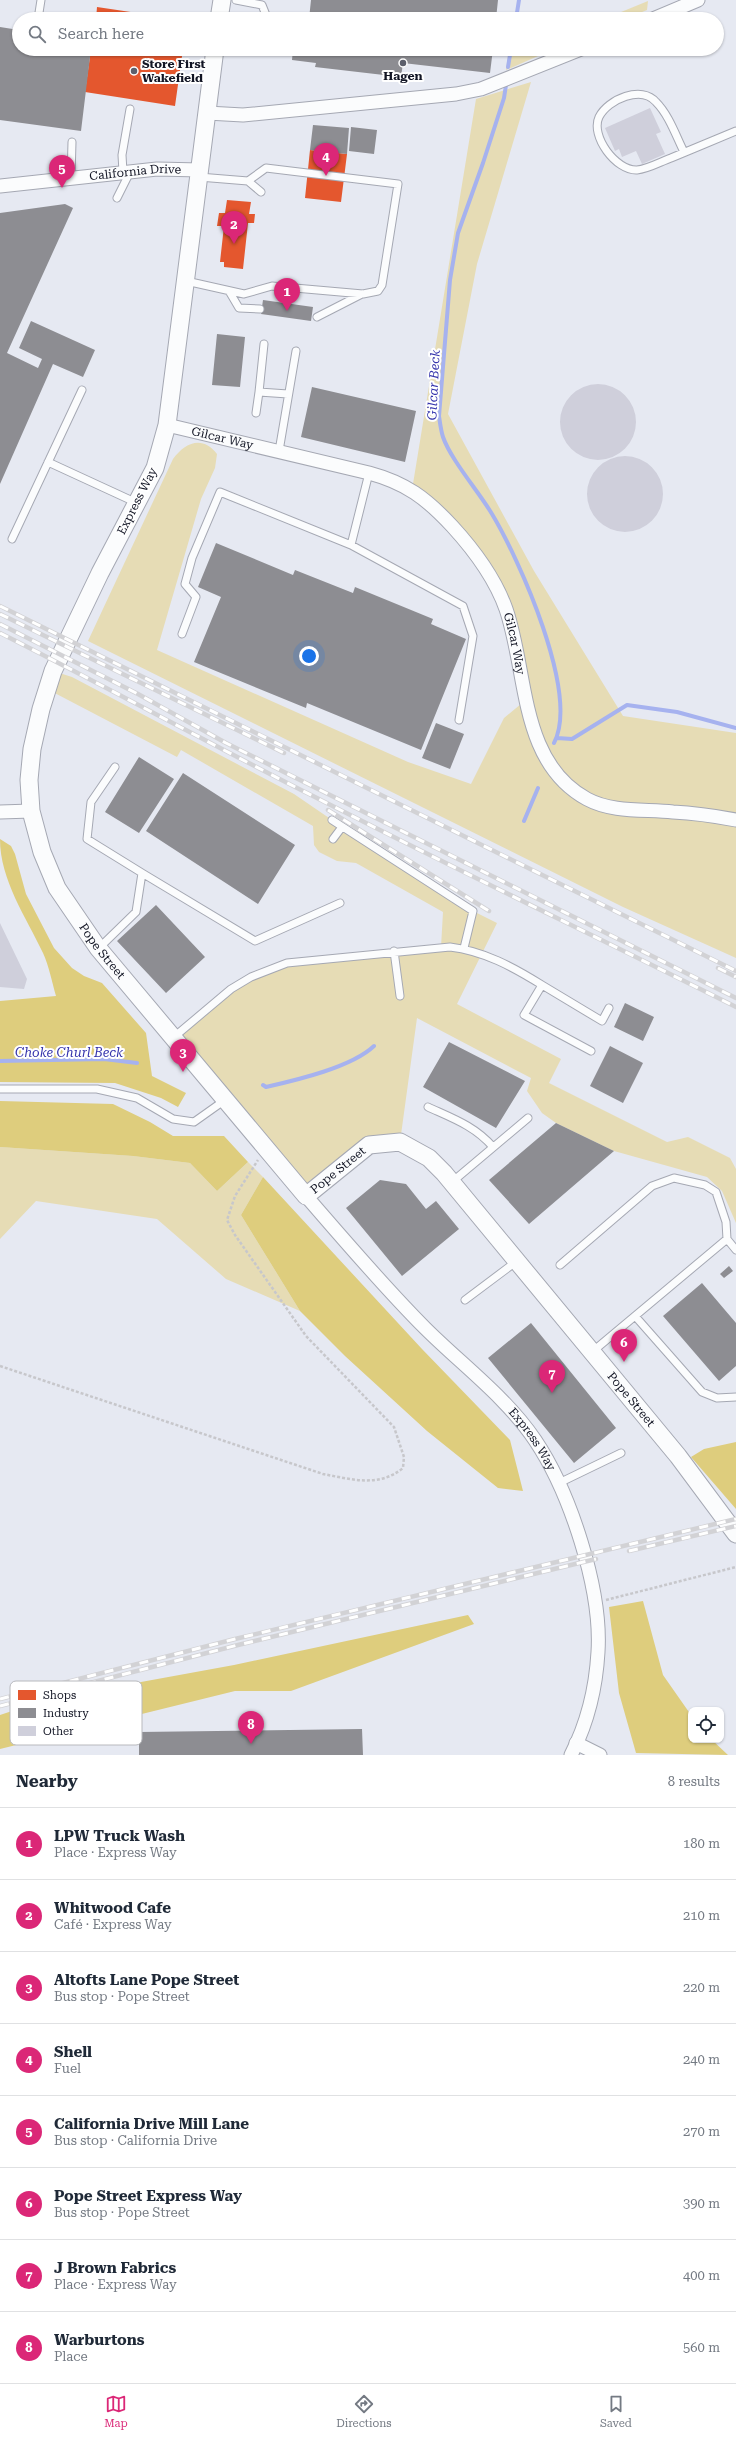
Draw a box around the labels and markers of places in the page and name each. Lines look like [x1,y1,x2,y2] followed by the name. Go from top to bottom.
[142,57,206,85] place label: Store First Wakefield
[398,58,408,68] marker: Hagen
[129,66,139,76] marker: Store First Wakefield
[383,69,423,83] place label: Hagen
[313,143,339,176] pin: 4
[49,155,75,188] pin: 5
[221,211,247,244] pin: 2
[274,278,300,311] pin: 1
[170,1039,196,1072] pin: 3
[611,1329,637,1362] pin: 6
[539,1360,565,1393] pin: 7
[238,1711,264,1744] pin: 8

